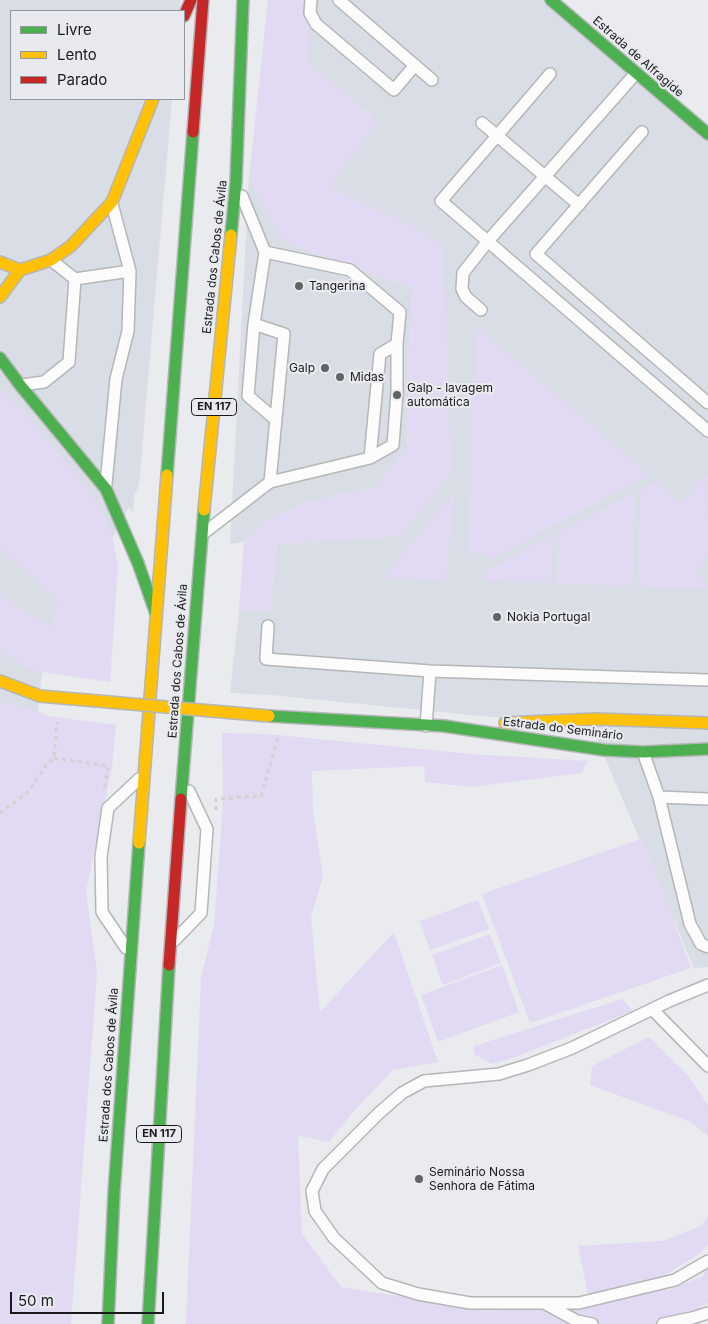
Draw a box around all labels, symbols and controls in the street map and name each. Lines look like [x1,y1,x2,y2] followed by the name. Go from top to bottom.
[10,10,185,100] legend
[590,14,686,100] street label: Estrada de Alfragide
[57,20,92,39] text: Livre
[57,45,97,64] text: Lento
[57,70,107,89] text: Parado
[200,179,230,335] street label: Estrada dos Cabos de Ávila
[309,279,365,293] place label: Tangerina
[293,280,305,292] marker: Tangerina
[289,361,315,375] place label: Galp
[319,362,331,374] marker: Galp
[350,370,384,384] place label: Midas
[334,371,346,383] marker: Midas
[407,381,493,409] place label: Galp - lavagem automática
[391,389,403,401] marker: Galp - lavagem automática
[192,398,236,416] road number: EN 117
[165,583,191,739] street label: Estrada dos Cabos de Ávila
[507,610,590,624] place label: Nokia Portugal
[491,611,503,623] marker: Nokia Portugal
[502,714,624,744] street label: Estrada do Seminário
[96,987,122,1143] street label: Estrada dos Cabos de Ávila
[136,1126,182,1142] road number: EN 117
[429,1165,535,1193] place label: Seminário Nossa Senhora de Fátima
[413,1173,425,1185] marker: Seminário Nossa Senhora de Fátima
[12,1282,166,1314] scale bar
[18,1291,54,1310] text: 50 m

